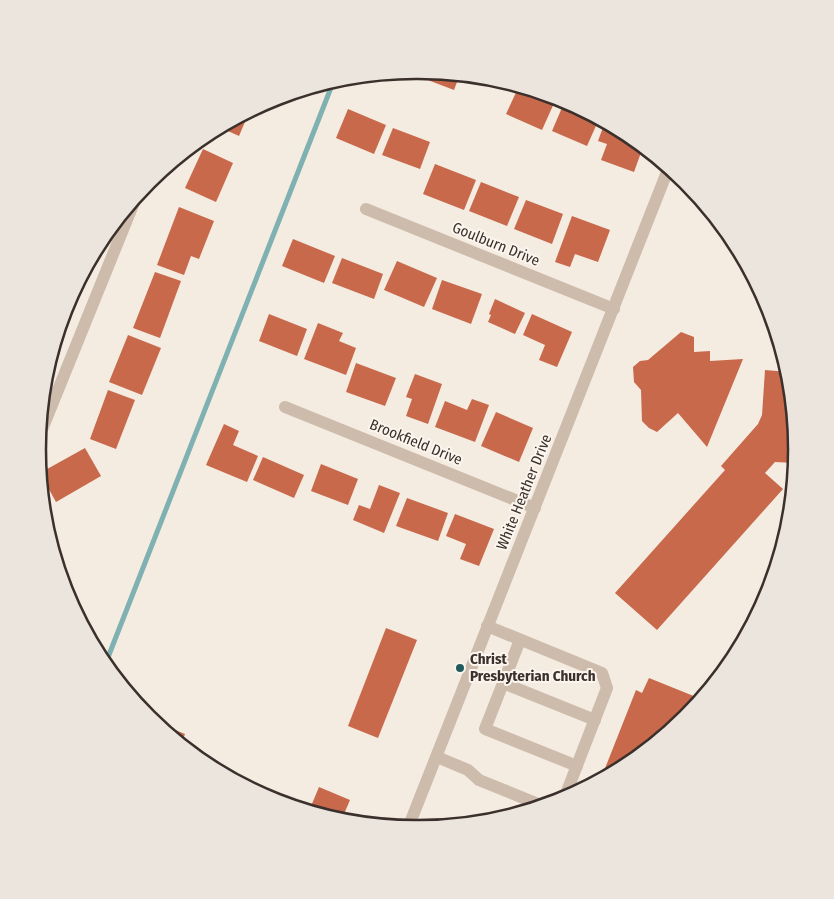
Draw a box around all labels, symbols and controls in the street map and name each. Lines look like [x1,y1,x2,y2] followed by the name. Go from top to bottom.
[450,218,542,270] street label: Goulburn Drive
[367,415,465,469] street label: Brookfield Drive
[493,432,555,552] street label: White Heather Drive
[470,650,596,685] place label: Christ Presbyterian Church
[454,662,466,674] marker: Christ Presbyterian Church

